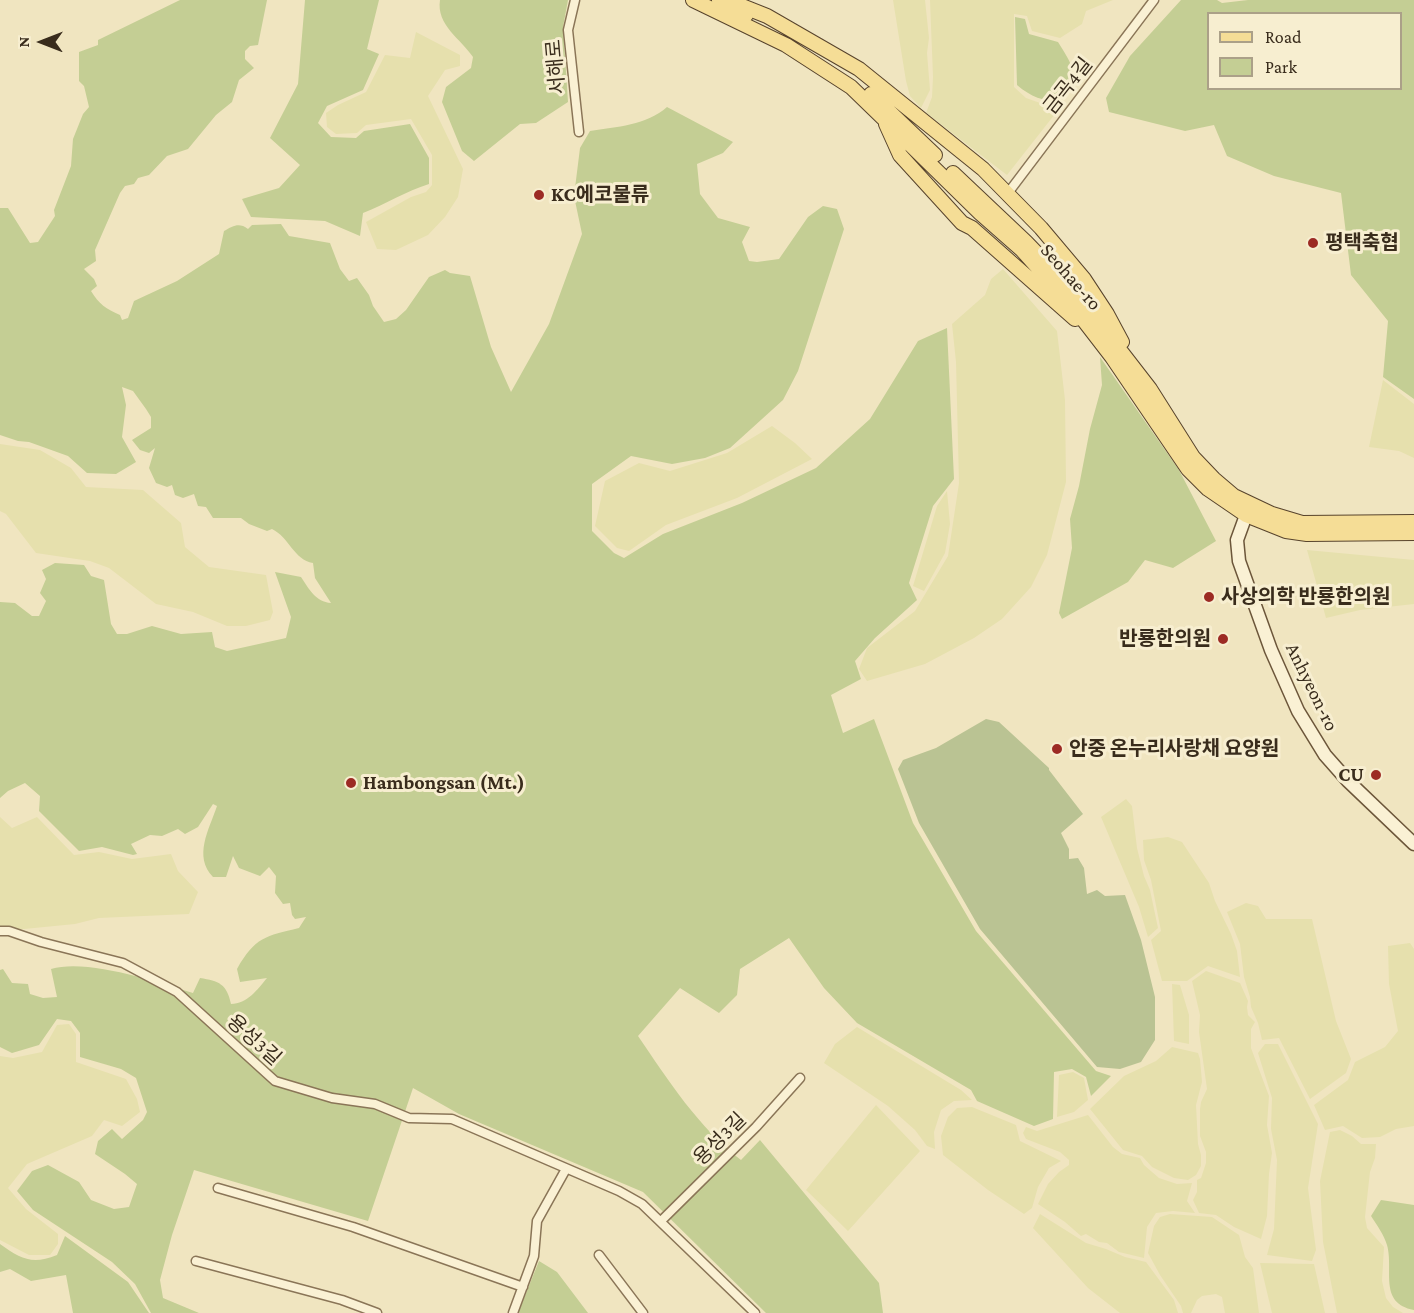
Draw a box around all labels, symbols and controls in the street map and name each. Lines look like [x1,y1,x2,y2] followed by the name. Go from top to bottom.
[12,12,72,72] north arrow
[1207,12,1402,90] legend
[1265,27,1302,47] text: Road
[15,37,32,47] text: N
[542,38,570,96] street label: 서해로
[1038,53,1098,119] street label: 금곡4길
[1265,57,1297,77] text: Park
[551,183,649,207] place label: KC에코물류
[532,188,546,202] marker: KC에코물류
[1325,231,1399,255] place label: 평택축협
[1306,236,1320,250] marker: 평택축협
[1035,239,1107,315] street label: Seohae-ro
[1221,585,1390,609] place label: 사상의학 반룡한의원
[1202,590,1216,604] marker: 사상의학 반룡한의원
[1119,627,1211,651] place label: 반룡한의원
[1216,632,1230,646] marker: 반룡한의원
[1280,639,1344,735] street label: Anhyeon-ro
[1069,737,1279,761] place label: 안중 온누리사랑채 요양원
[1050,742,1064,756] marker: 안중 온누리사랑채 요양원
[1338,763,1364,787] place label: CU
[1369,768,1383,782] marker: CU
[363,771,525,795] place label: Hambongsan (Mt.)
[344,776,358,790] marker: Hambongsan (Mt.)
[222,1009,286,1071] street label: 용성3길
[689,1108,751,1170] street label: 용성3길

